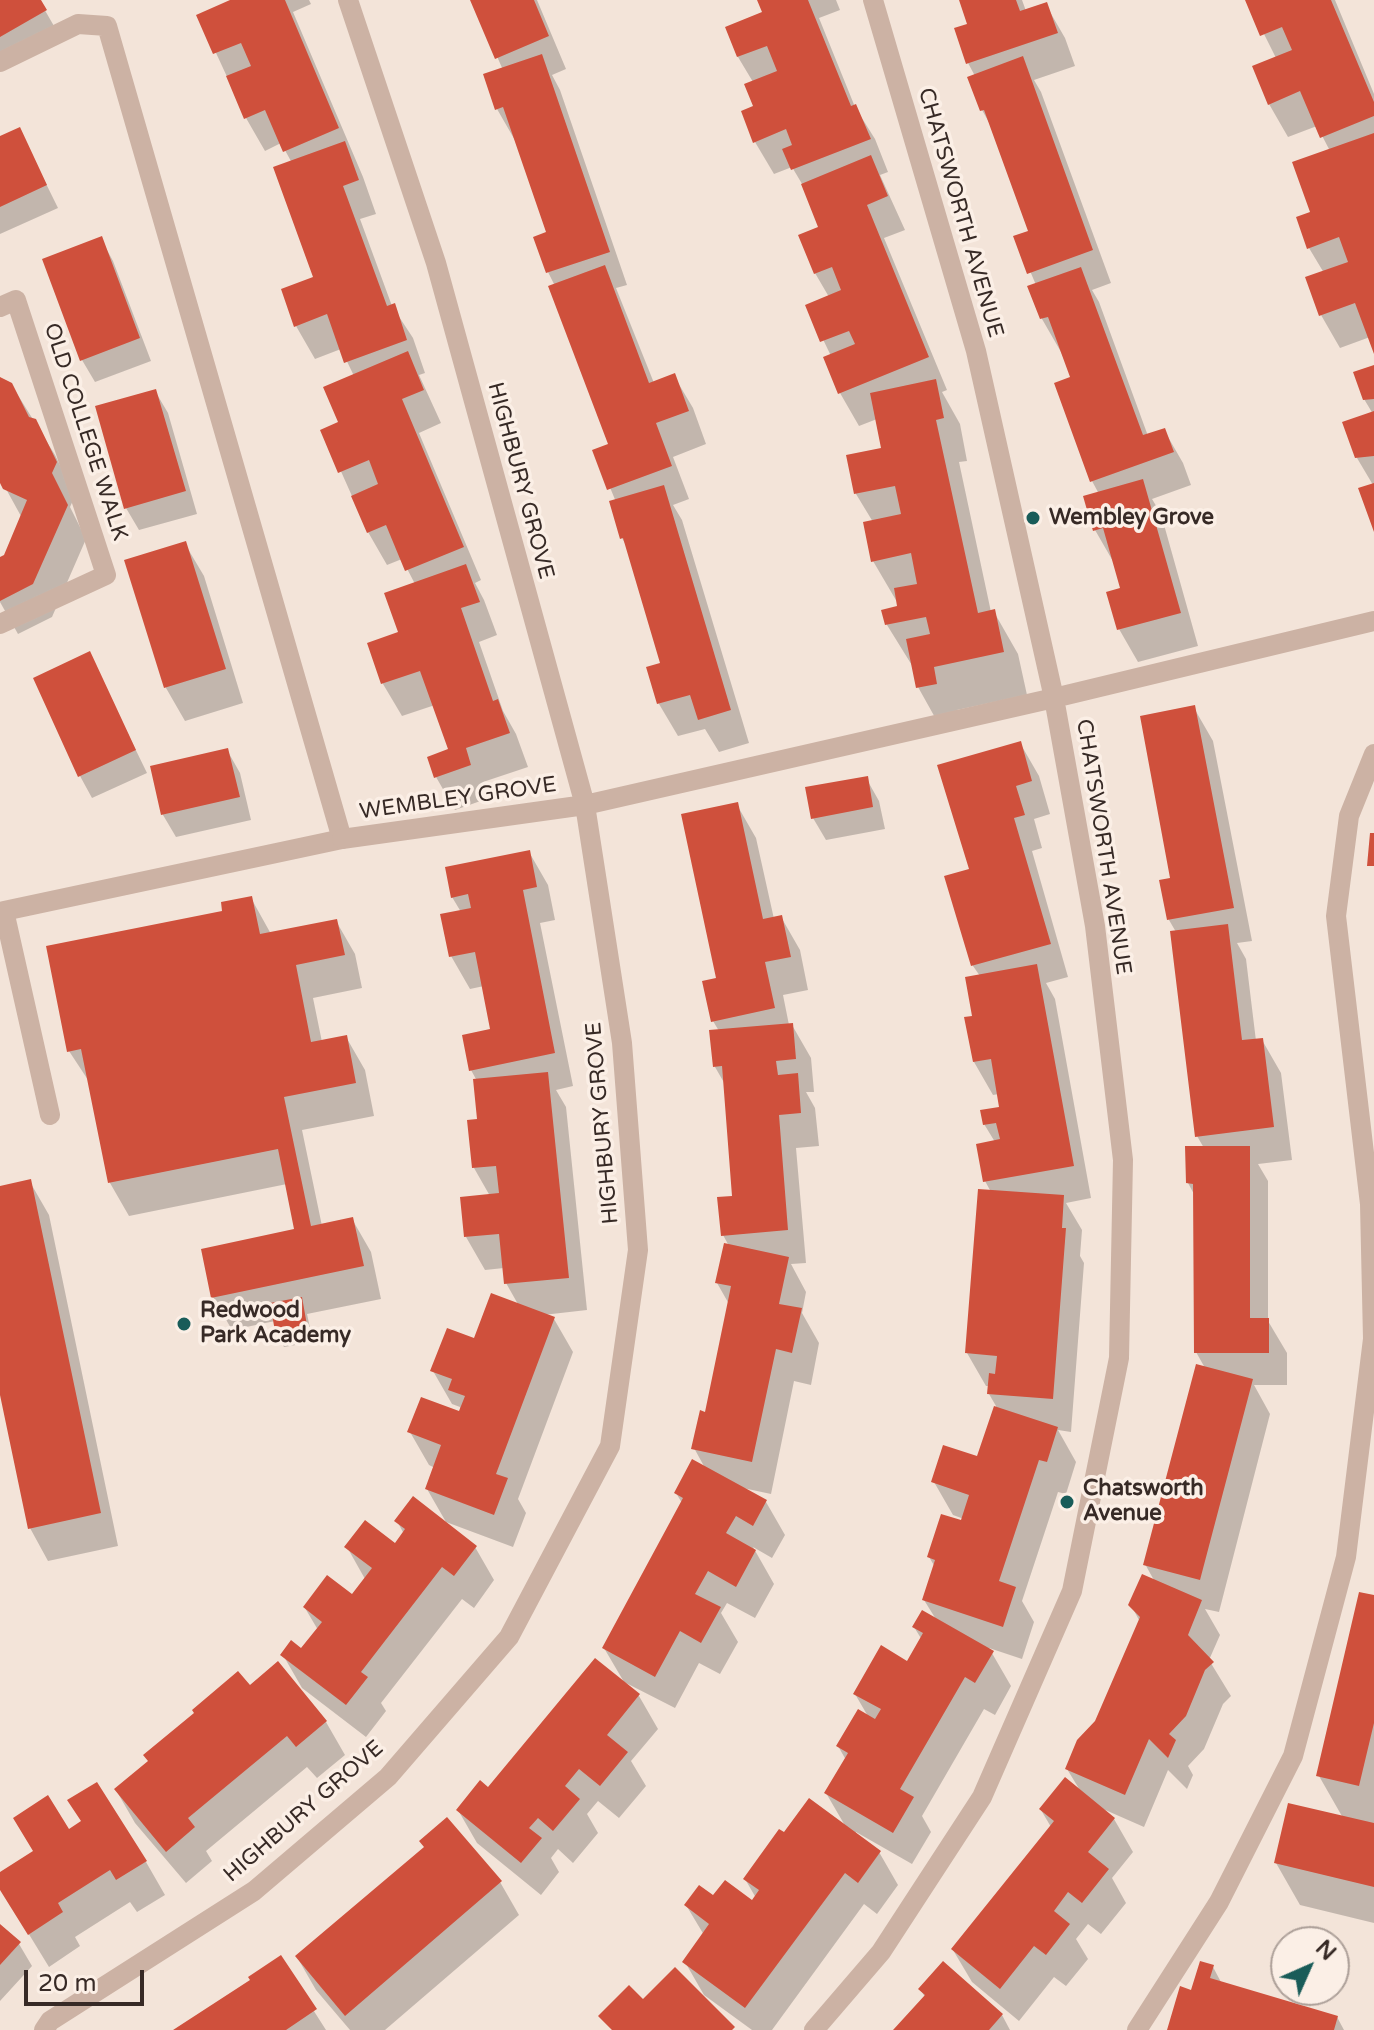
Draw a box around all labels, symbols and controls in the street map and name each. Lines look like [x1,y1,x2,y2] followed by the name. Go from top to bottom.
[912,85,1008,341] street label: CHATSWORTH AVENUE
[37,320,133,544] street label: OLD COLLEGE WALK
[481,380,559,582] street label: HIGHBURY GROVE
[1049,505,1214,531] place label: Wembley Grove
[1024,509,1042,527] marker: Wembley Grove
[1070,717,1136,977] street label: CHATSWORTH AVENUE
[358,772,558,826] street label: WEMBLEY GROVE
[581,1021,625,1225] street label: HIGHBURY GROVE
[200,1298,351,1350] place label: Redwood Park Academy
[175,1315,193,1333] marker: Redwood Park Academy
[1083,1476,1204,1528] place label: Chatsworth Avenue
[1058,1493,1076,1511] marker: Chatsworth Avenue
[219,1736,389,1888] street label: HIGHBURY GROVE
[1270,1926,1350,2006] north arrow
[1310,1935,1341,1966] text: N
[28,1954,148,2004] scale bar
[38,1969,96,1998] text: 20 m

